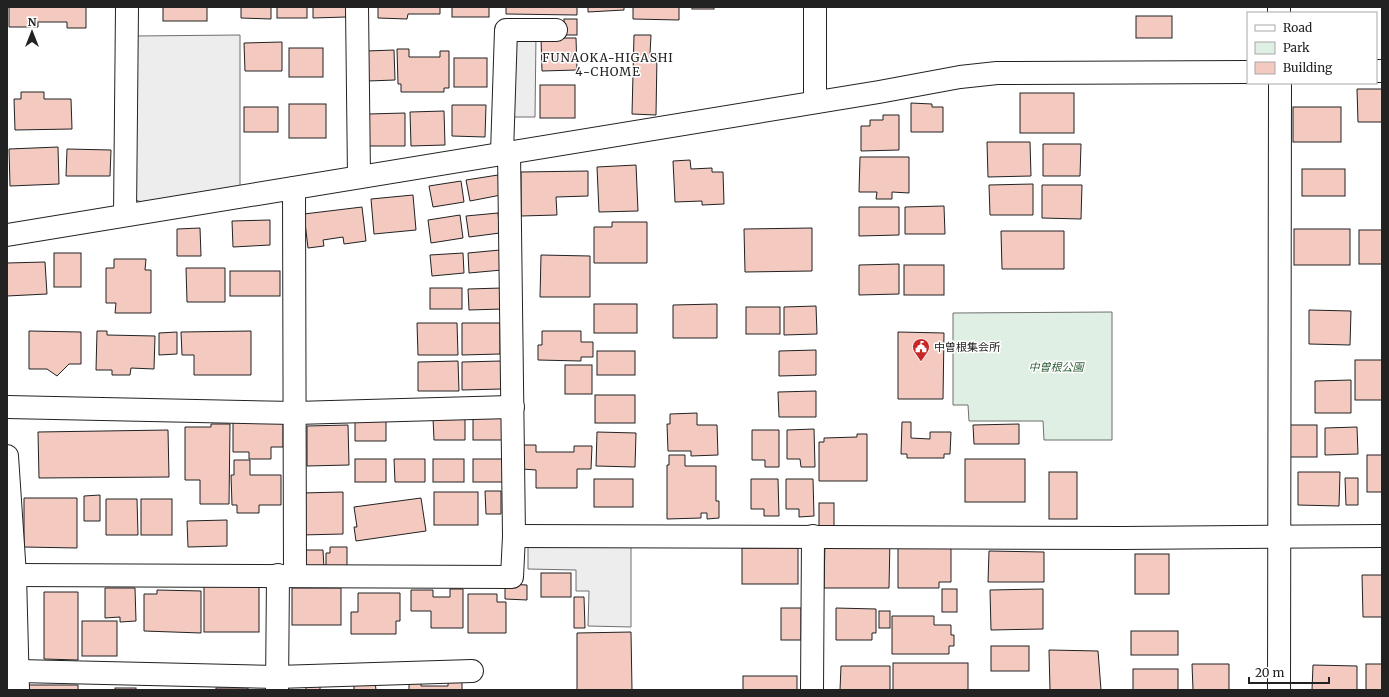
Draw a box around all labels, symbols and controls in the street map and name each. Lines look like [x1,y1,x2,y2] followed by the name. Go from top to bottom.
[12,12,52,52] north arrow
[1247,12,1377,84] legend
[28,15,37,29] text: N
[1283,20,1312,35] text: Road
[1283,40,1310,55] text: Park
[542,50,674,79] district label: FUNAOKA-HIGASHI 4-CHOME
[1283,60,1333,75] text: Building
[911,337,931,362] public building icon: 中曽根集会所
[934,340,1001,354] place label: 中曽根集会所
[1029,360,1085,374] park label: 中曽根公園
[1249,659,1329,685] scale bar
[1255,665,1284,680] text: 20 m

